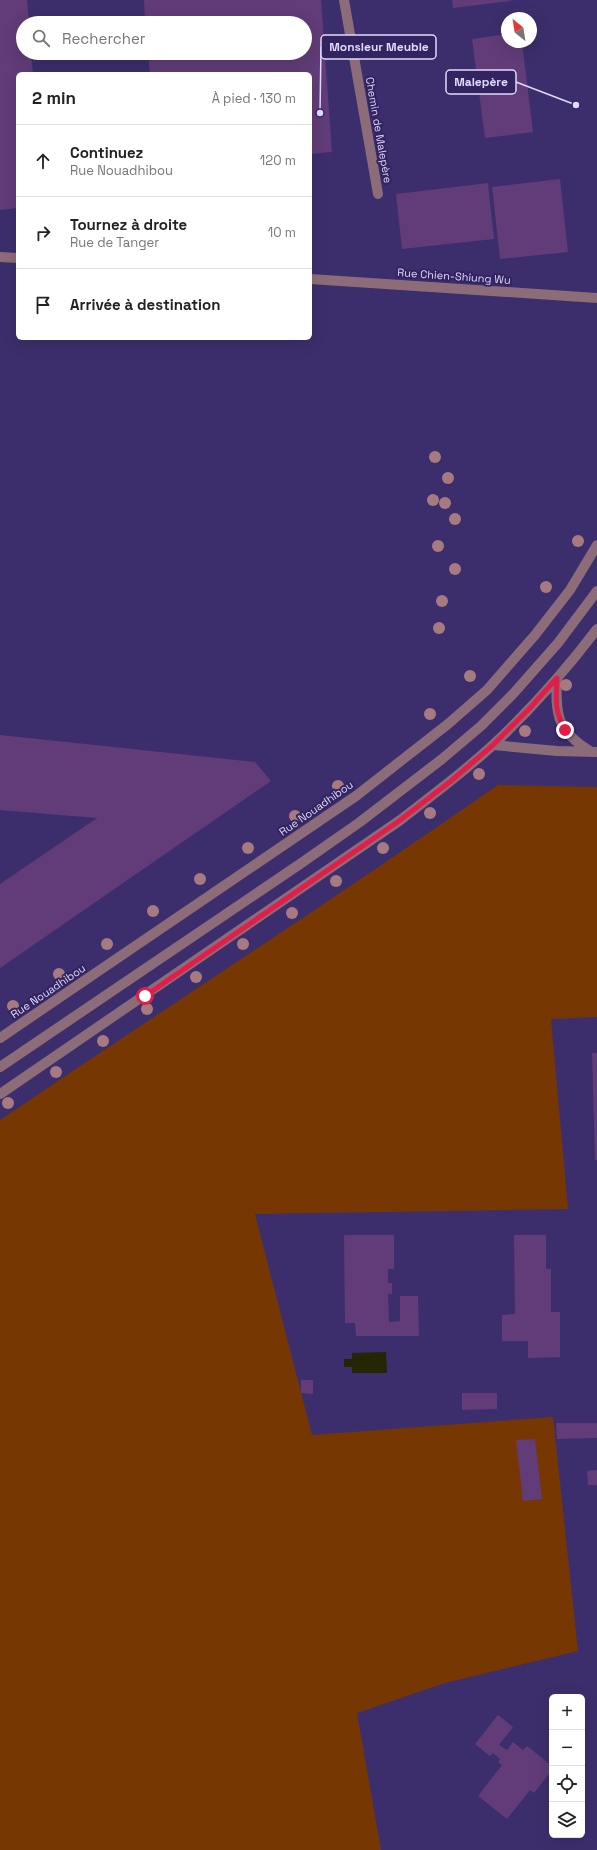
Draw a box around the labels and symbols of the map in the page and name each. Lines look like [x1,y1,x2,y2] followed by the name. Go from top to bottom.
[501,12,537,48] north arrow
[321,35,436,59] callout: Monsieur Meuble
[329,39,429,55] text: Monsieur Meuble
[446,70,516,94] callout: Malepère
[454,74,508,90] text: Malepère
[363,76,395,184] street label: Chemin de Malepère
[397,265,511,287] street label: Rue Chien-Shiung Wu
[556,721,574,739] route end
[276,777,356,839] street label: Rue Nouadhibou
[8,961,88,1021] street label: Rue Nouadhibou
[136,987,154,1005] route start

